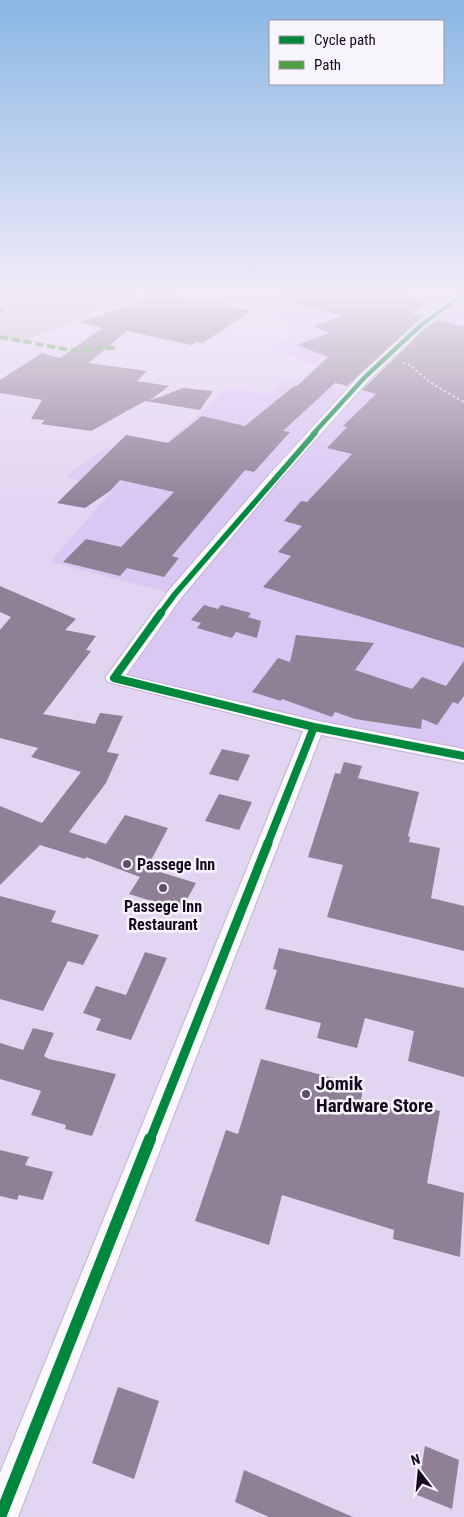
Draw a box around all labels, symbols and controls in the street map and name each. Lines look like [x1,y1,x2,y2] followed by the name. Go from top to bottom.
[269,20,444,85] legend
[314,31,376,49] text: Cycle path
[314,56,341,74] text: Path
[137,855,215,874] place label: Passege Inn
[121,858,133,870] marker: Passege Inn
[157,882,169,894] marker: Passege Inn Restaurant
[124,897,202,934] place label: Passege Inn Restaurant
[316,1072,433,1117] place label: Jomik Hardware Store
[300,1088,312,1100] marker: Jomik Hardware Store
[394,1447,444,1497] north arrow
[409,1451,422,1468] text: N

